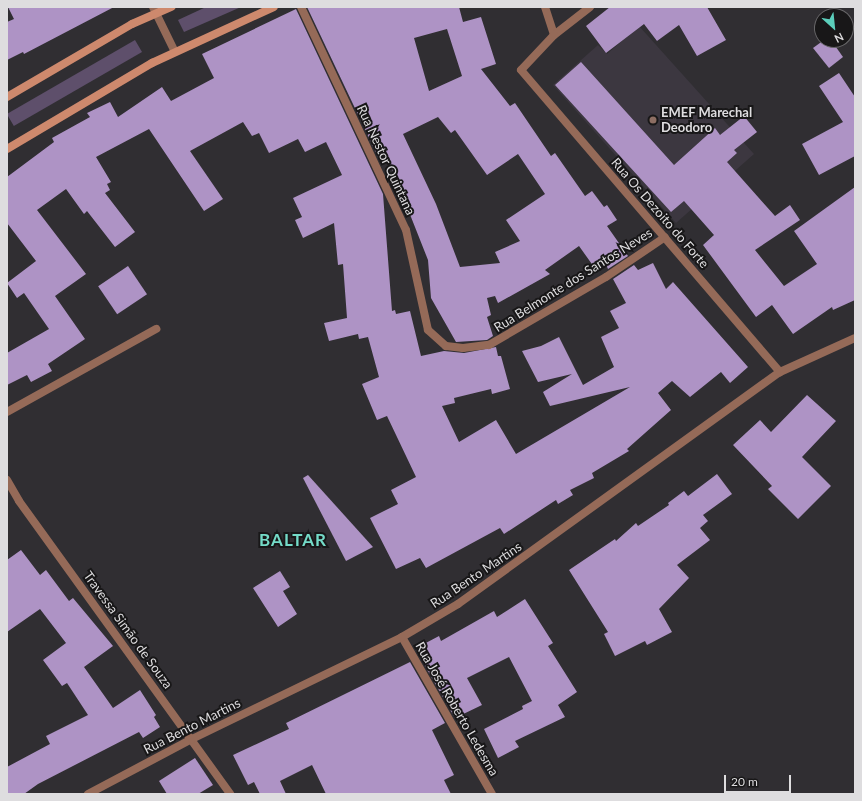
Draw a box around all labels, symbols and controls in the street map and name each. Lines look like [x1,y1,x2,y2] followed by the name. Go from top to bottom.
[814,8,854,48] north arrow
[832,31,846,46] text: N
[354,102,418,218] street label: Rua Nestor Quintana
[661,105,752,136] place label: EMEF Marechal Deodoro
[648,115,658,125] marker: EMEF Marechal Deodoro
[608,155,712,271] street label: Rua Os Dezoito do Forte
[491,225,655,335] street label: Rua Belmonte dos Santos Neves
[259,530,327,550] district label: BALTAR
[427,539,525,611] street label: Rua Bento Martins
[80,568,176,692] street label: Travessa Simão de Souza
[412,639,502,779] street label: Rua José Roberto Ledesma
[141,695,243,757] street label: Rua Bento Martins
[726,767,793,793] scale bar
[731,774,758,789] text: 20 m

